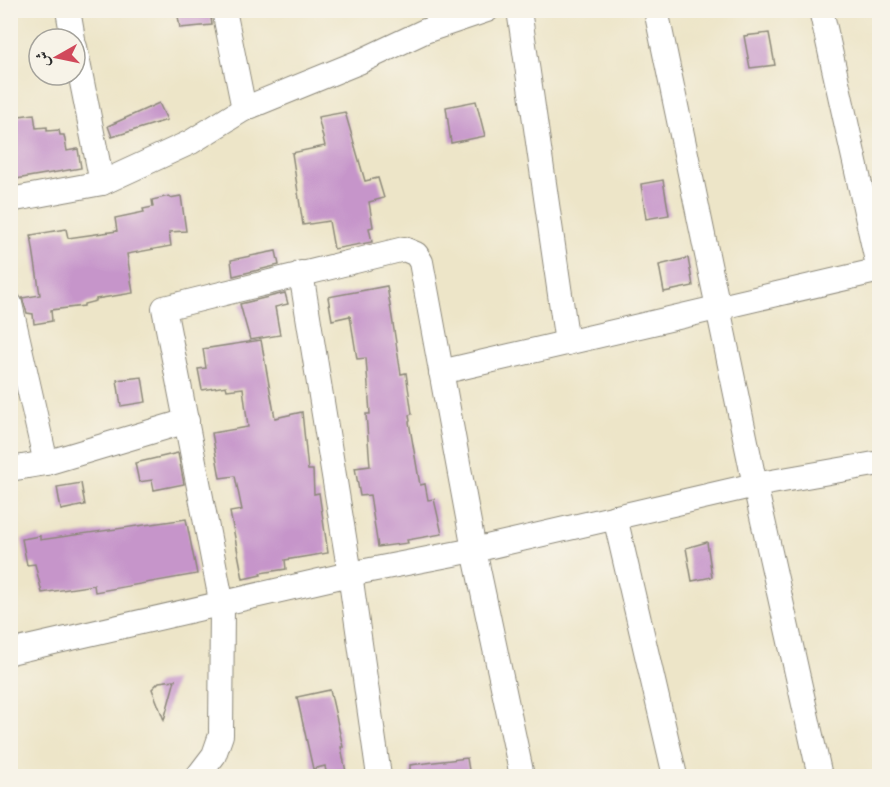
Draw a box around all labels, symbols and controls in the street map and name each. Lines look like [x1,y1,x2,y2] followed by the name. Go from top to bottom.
[27,27,87,87] north arrow
[32,50,54,69] text: ش

